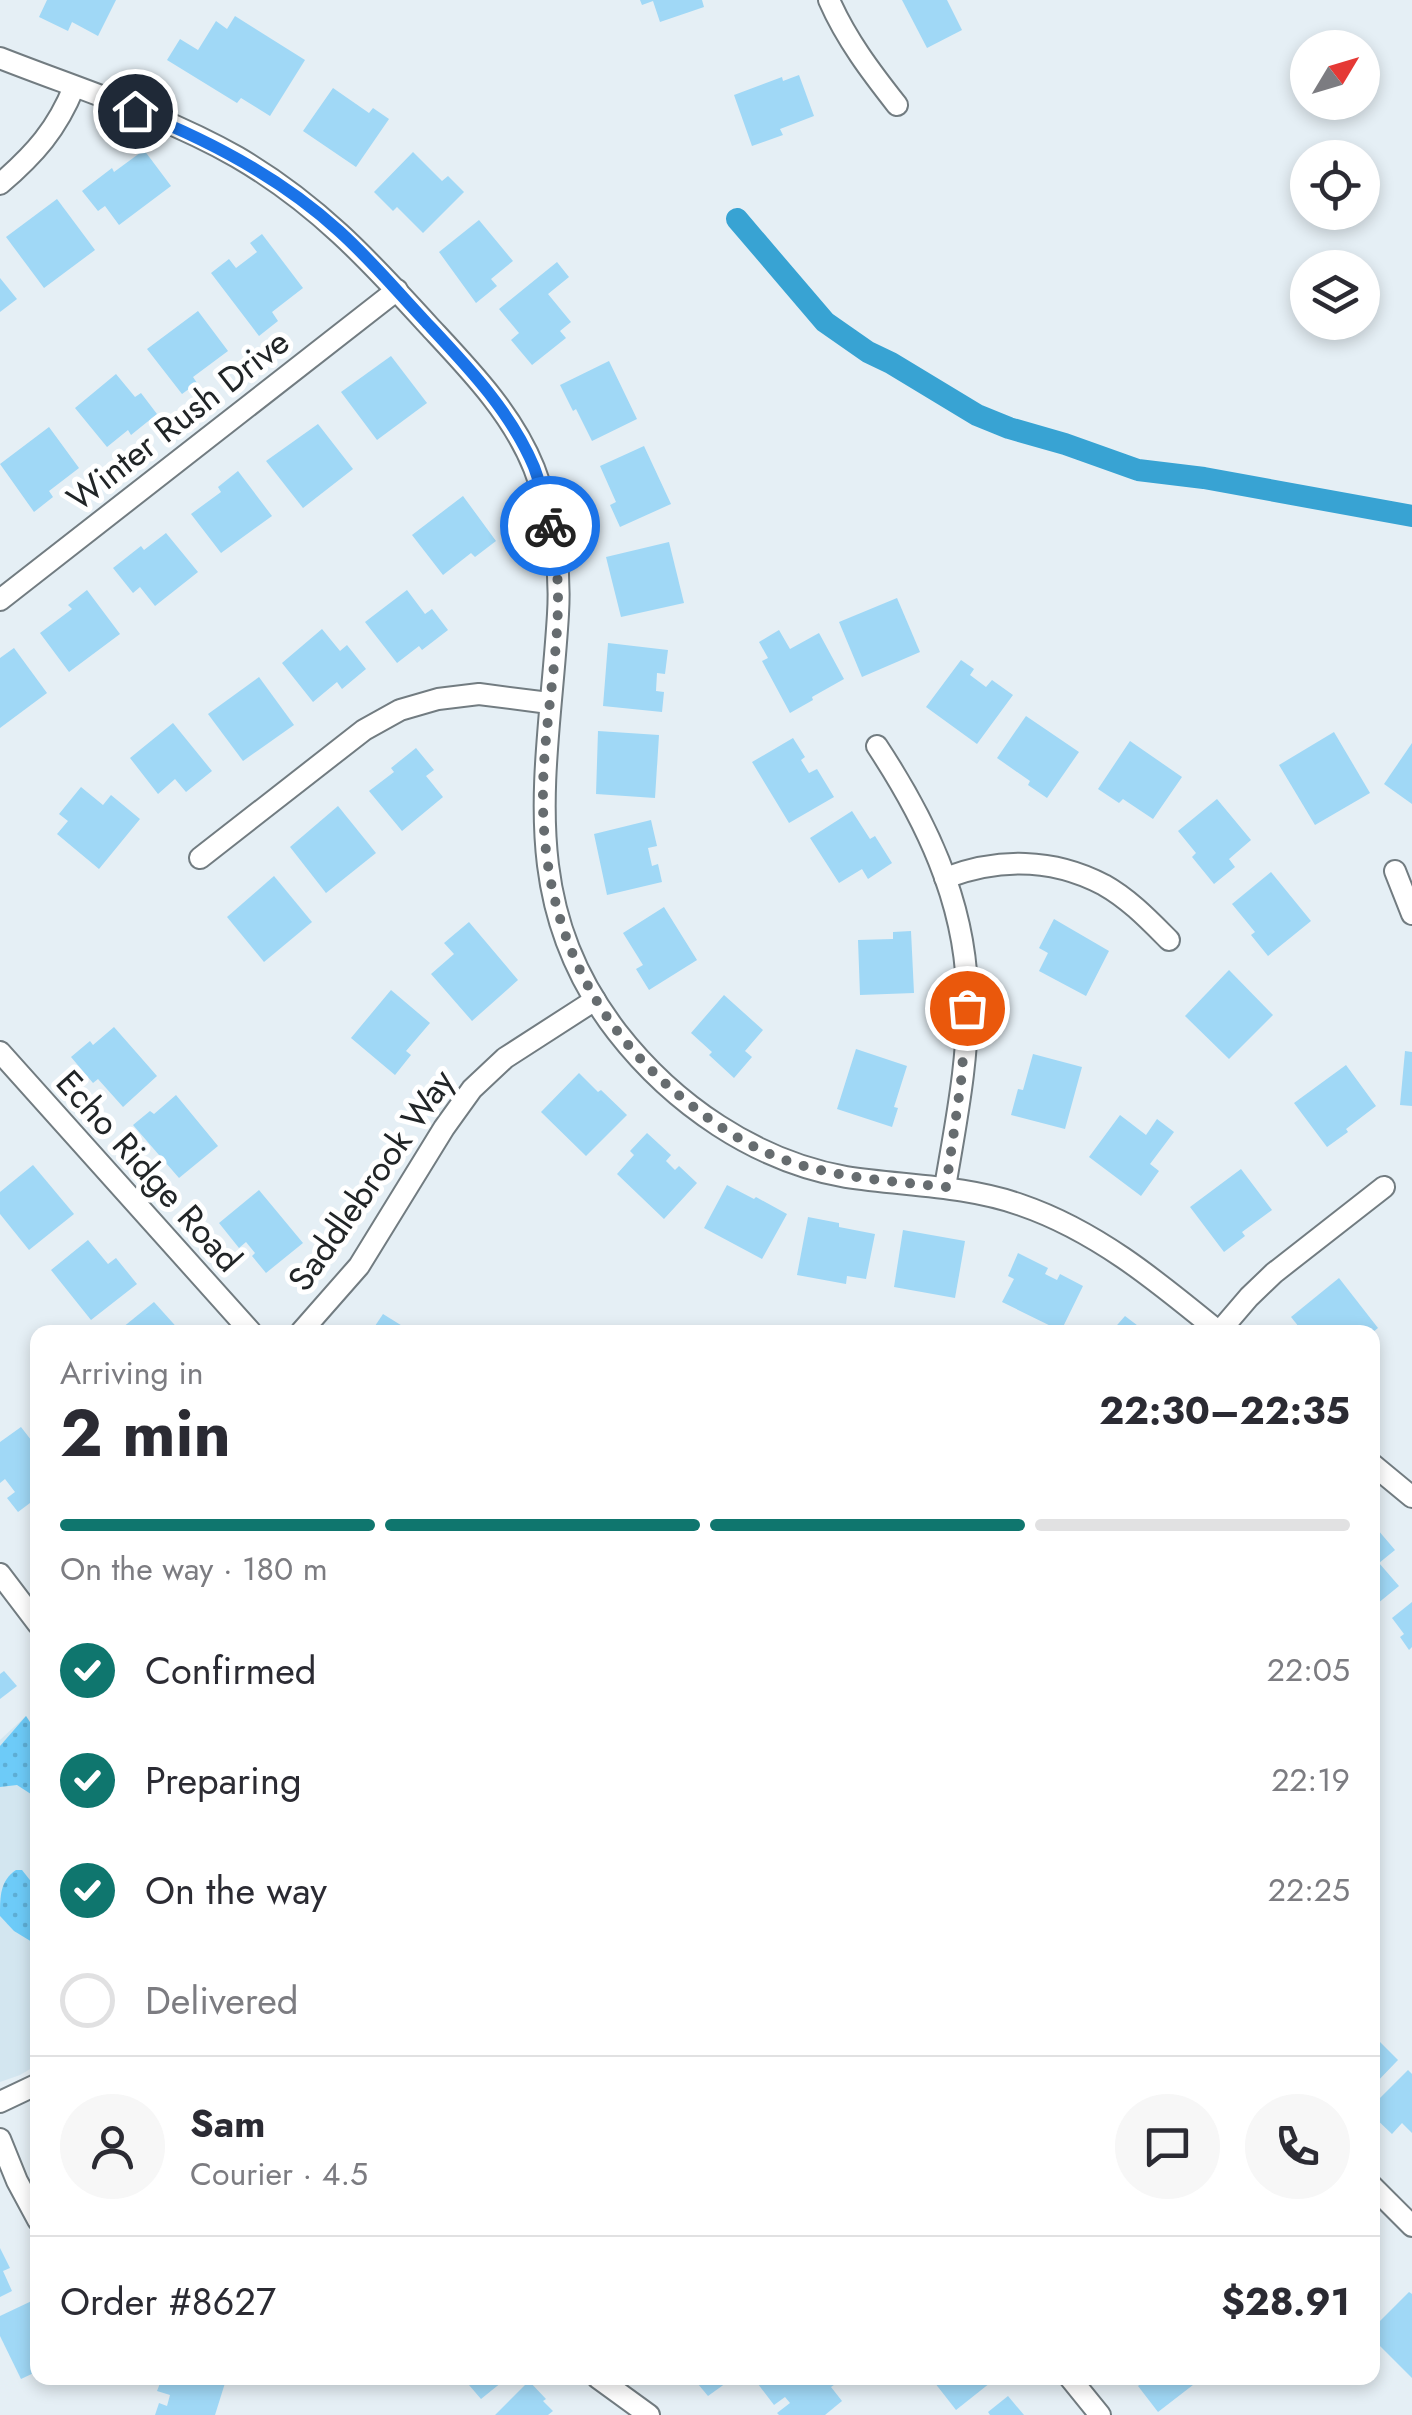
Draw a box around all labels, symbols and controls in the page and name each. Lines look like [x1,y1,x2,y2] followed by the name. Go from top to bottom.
[1290,30,1380,120] north arrow
[1290,30,1380,340] map controls
[93,69,178,154] pin
[108,84,163,139] icon: home
[1290,140,1380,230] button: locate
[1290,250,1380,340] button: layers
[56,317,300,523] street label: Winter Rush Drive
[500,476,600,576] courier
[523,499,578,554] icon: bike
[925,966,1010,1051] pin
[940,981,995,1036] icon: bag
[276,1058,467,1301] street label: Saddlebrook Way
[45,1059,253,1283] street label: Echo Ridge Road
[60,1350,204,1396] text: Arriving in
[1099,1383,1350,1438] text: 22:30–22:35
[60,1386,231,1480] text: 2 min
[60,1546,328,1592] text: On the way · 180 m
[60,1643,115,1698] icon: check
[145,1643,316,1698] text: Confirmed
[1267,1647,1350,1693] text: 22:05
[60,1753,115,1808] icon: check
[145,1753,302,1808] text: Preparing
[1271,1757,1350,1803] text: 22:19
[60,1863,115,1918] icon: check
[145,1863,327,1918] text: On the way
[1268,1867,1350,1913] text: 22:25
[145,1973,298,2028] text: Delivered
[60,2094,165,2199] button: person
[1115,2094,1220,2199] button: chat
[1245,2094,1350,2199] button: phone
[190,2096,265,2151] text: Sam
[190,2151,368,2197] text: Courier · 4.5
[60,2274,276,2329] text: Order #8627
[1221,2274,1350,2329] text: $28.91

